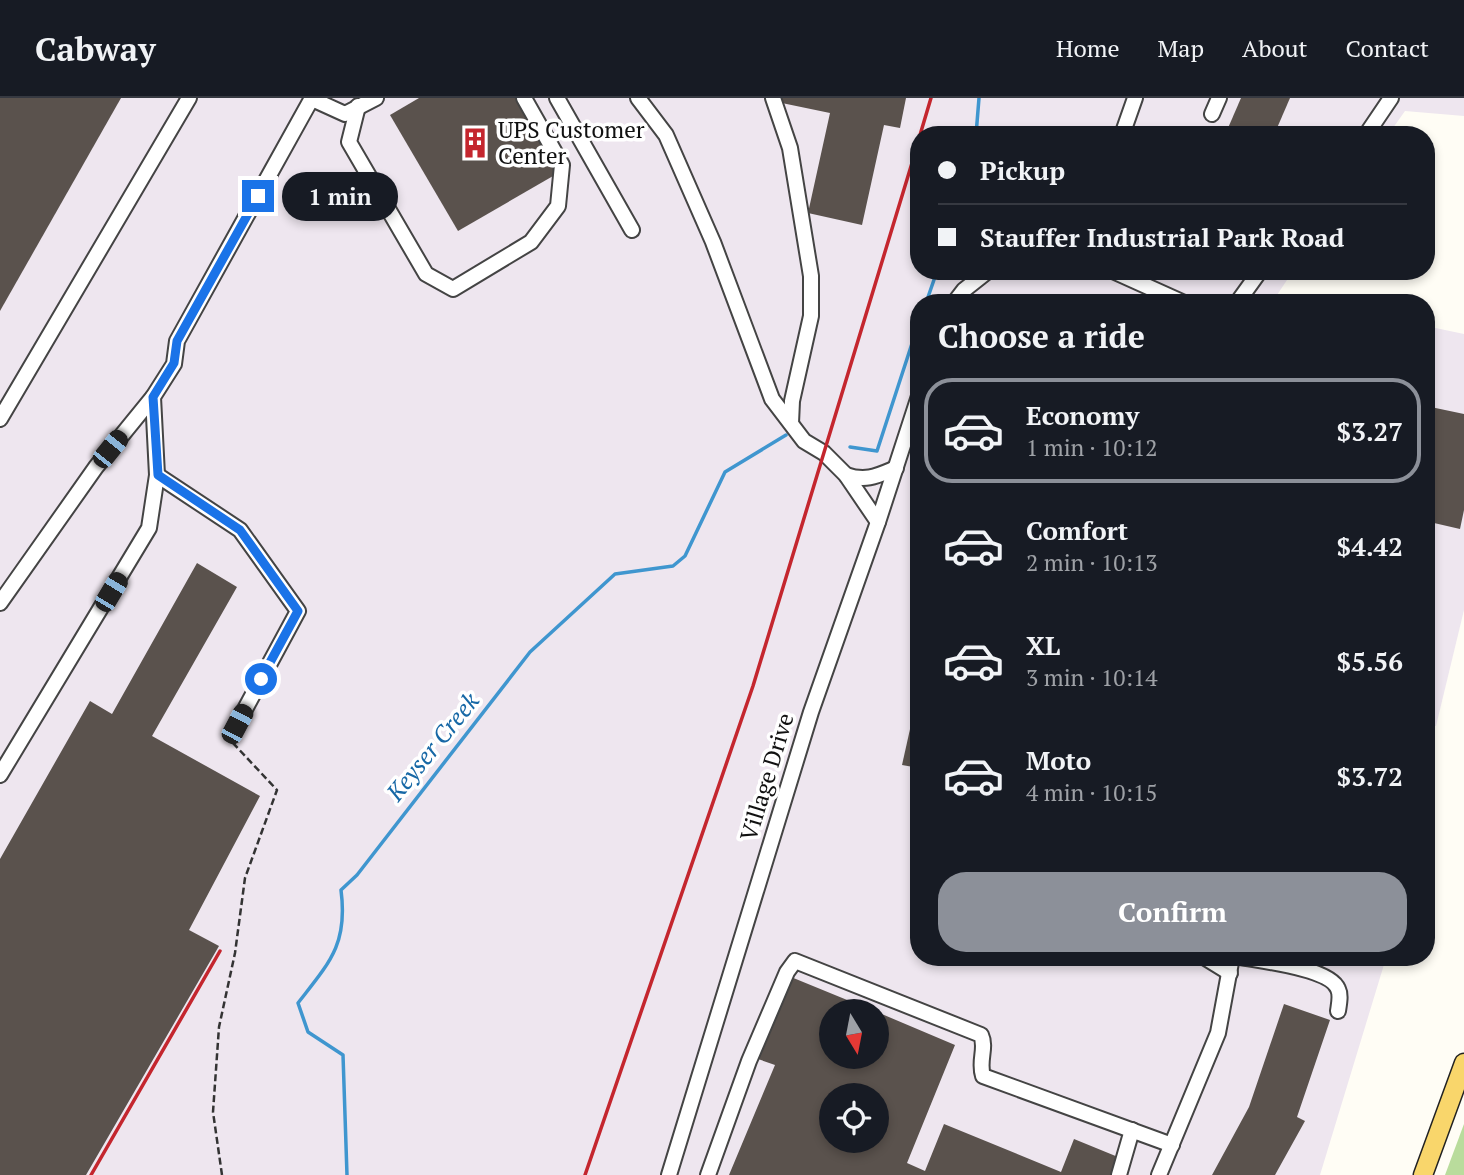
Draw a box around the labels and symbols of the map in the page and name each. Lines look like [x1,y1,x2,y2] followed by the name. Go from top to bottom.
[498,114,645,171] place label: UPS Customer Center
[458,126,492,160] building icon: UPS Customer Center
[282,172,398,220] callout: 1 min
[242,180,274,212] route end
[89,426,132,472] car
[92,569,131,615] car
[245,663,277,695] route start
[378,685,486,808] water label: Keyser Creek
[218,701,257,747] car
[732,709,801,845] street label: Village Drive
[819,999,889,1069] north arrow

